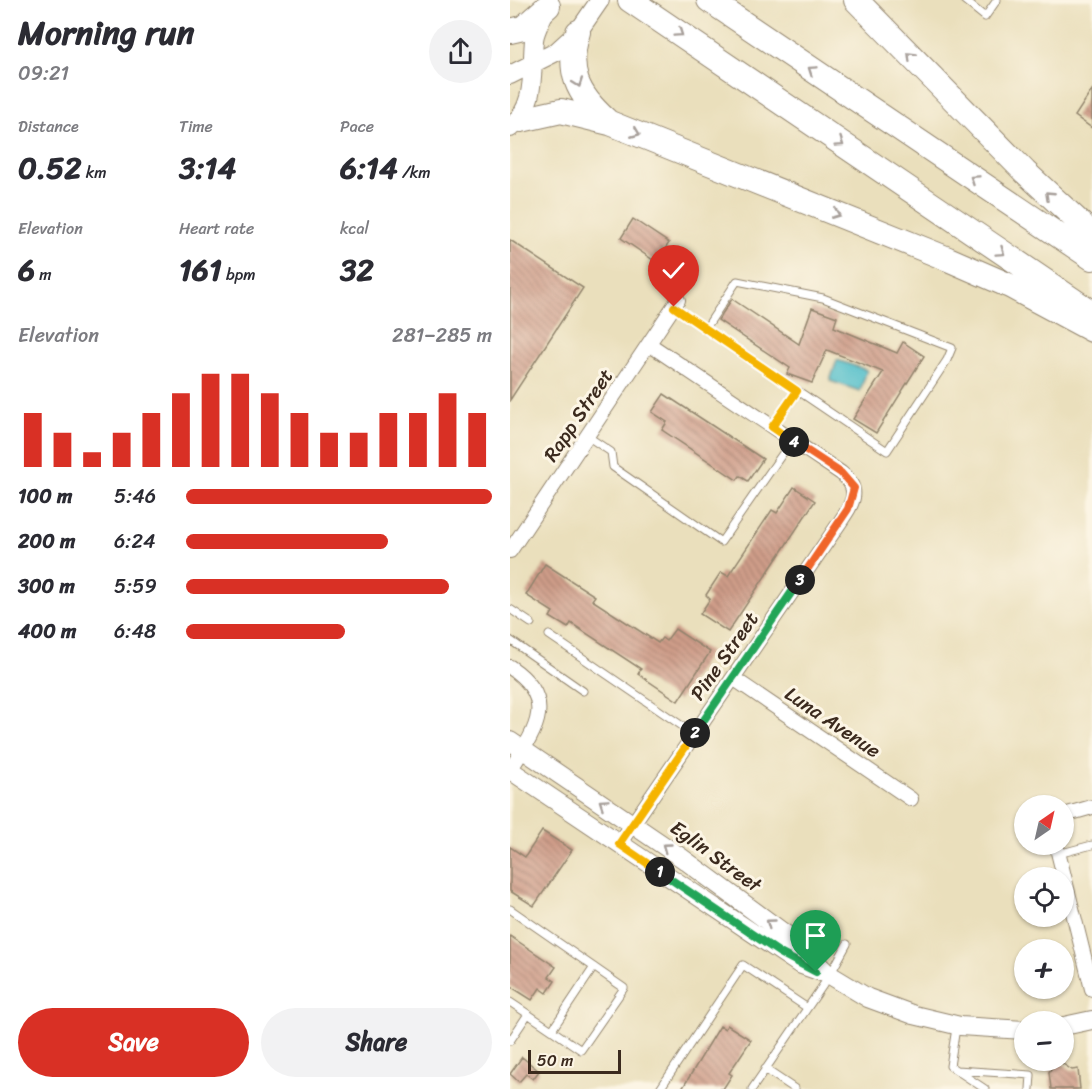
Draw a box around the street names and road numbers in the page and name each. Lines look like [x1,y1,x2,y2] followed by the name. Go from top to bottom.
[534,361,623,469] street label: Rapp Street
[681,604,768,708] street label: Pine Street
[777,677,888,768] street label: Luna Avenue
[663,811,770,902] street label: Eglin Street

